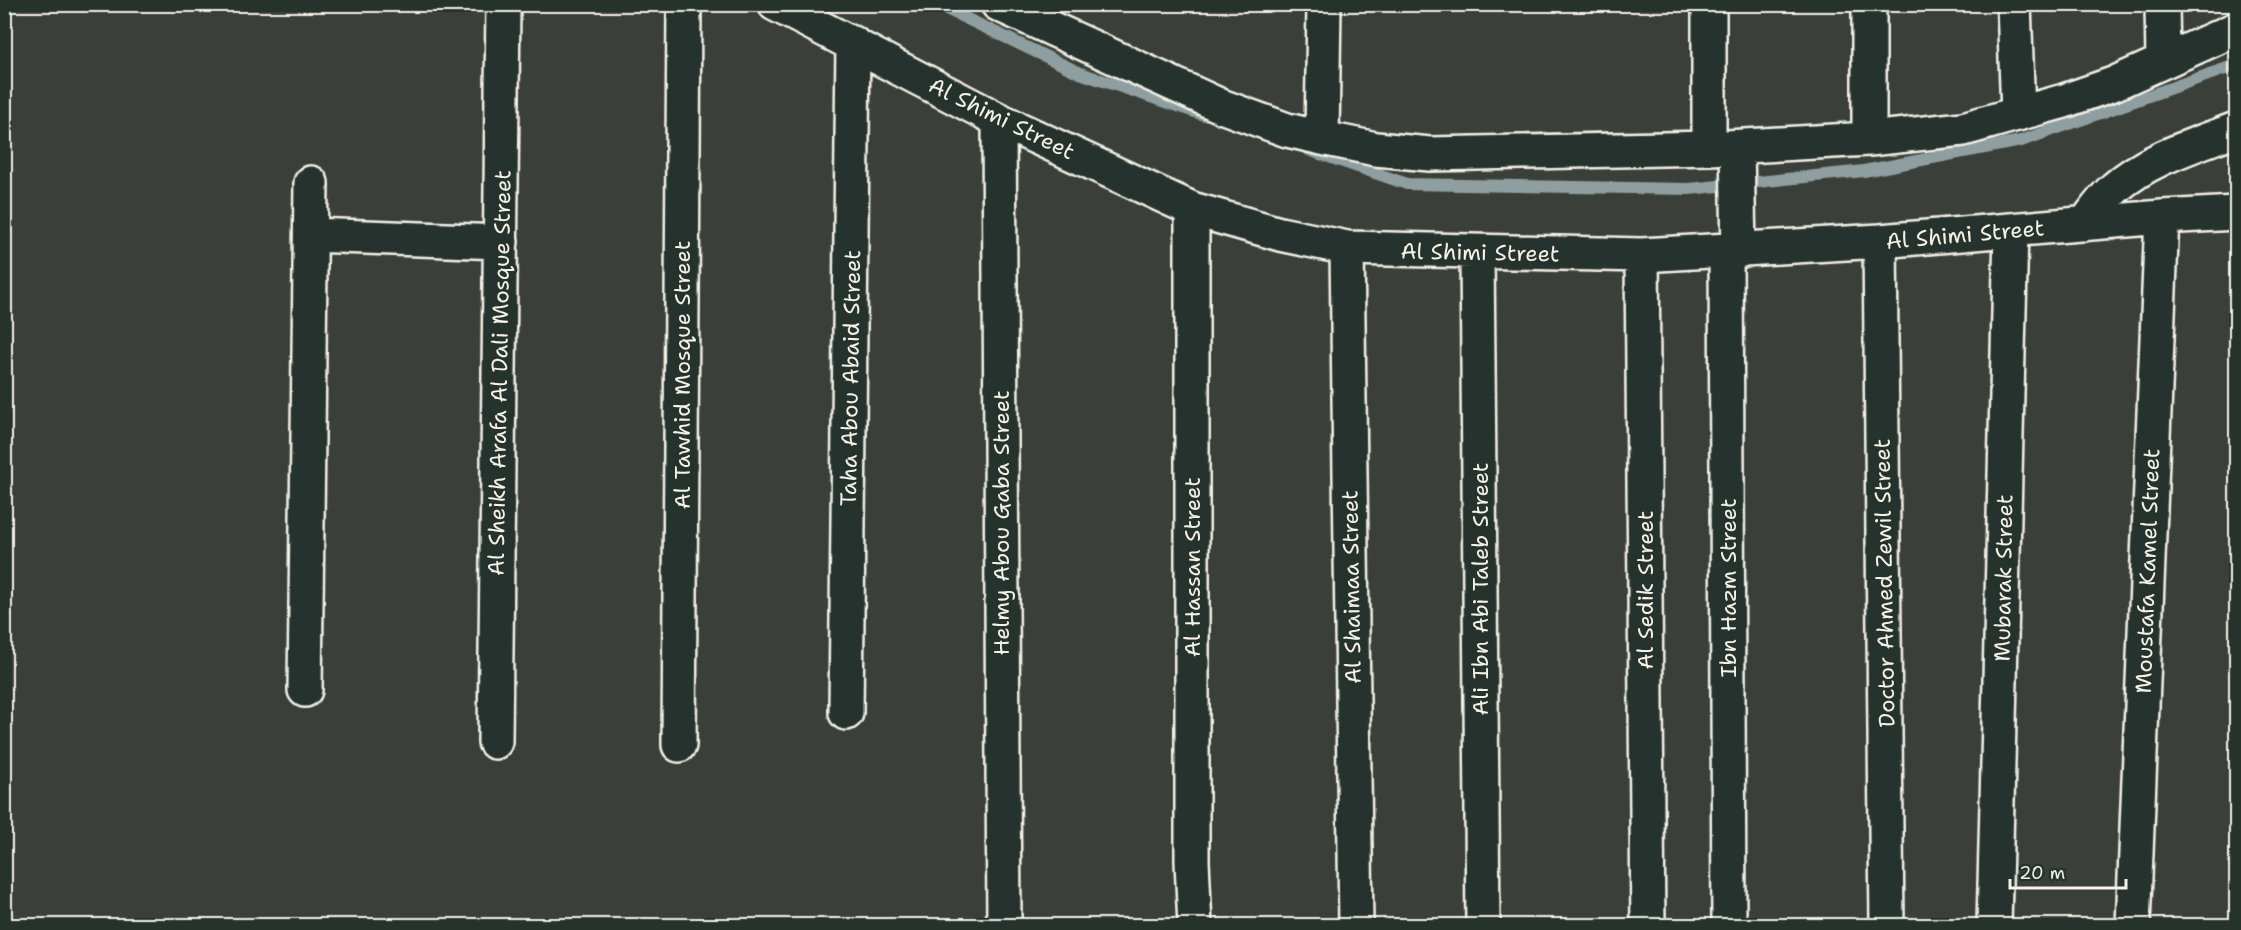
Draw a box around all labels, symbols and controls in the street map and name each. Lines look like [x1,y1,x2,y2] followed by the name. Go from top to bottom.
[924,71,1080,166] street label: Al Shimi Street
[481,170,518,576] street label: Al Sheikh Arafa Al Dali Mosque Street
[1885,213,2045,256] street label: Al Shimi Street
[1400,237,1560,268] street label: Al Shimi Street
[668,241,697,509] street label: Al Tawhid Mosque Street
[834,250,867,506] street label: Taha Abou Abaid Street
[987,390,1016,656] street label: Helmy Abou Gaba Street
[1867,438,1902,728] street label: Doctor Ahmed Zewil Street
[2129,448,2166,694] street label: Moustafa Kamel Street
[1466,463,1495,716] street label: Ali Ibn Abi Taleb Street
[1178,477,1207,657] street label: Al Hassan Street
[1335,490,1368,684] street label: Al Shaimaa Street
[1988,494,2019,662] street label: Mubarak Street
[1714,498,1743,678] street label: Ibn Hazm Street
[1631,511,1660,669] street label: Al Sedik Street
[2010,852,2126,890] scale bar
[2019,861,2065,885] text: 20 m

